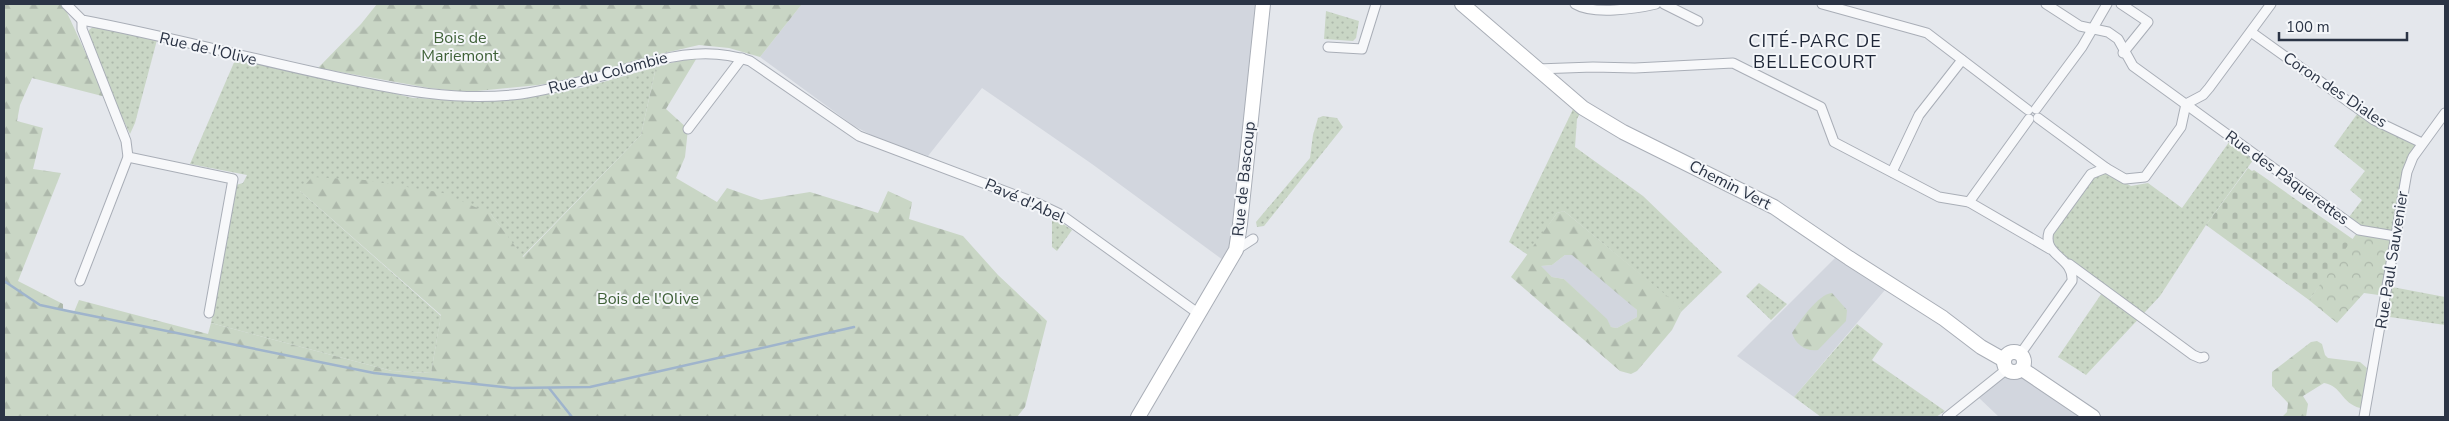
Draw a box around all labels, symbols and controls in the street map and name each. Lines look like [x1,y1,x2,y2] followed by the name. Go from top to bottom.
[2279,10,2406,42] scale bar
[2286,17,2330,37] text: 100 m
[157,27,259,71] street label: Rue de l'Olive
[421,27,499,67] park label: Bois de Mariemont
[1748,29,1882,74] district label: CITÉ-PARC DE BELLECOURT
[546,47,670,99] street label: Rue du Colombie
[2279,47,2391,133] street label: Coron des Diales
[1227,120,1261,238] street label: Rue de Bascoup
[2221,126,2353,230] street label: Rue des Pâquerettes
[1685,155,1775,215] street label: Chemin Vert
[981,173,1069,229] street label: Pavé d'Abel
[2370,189,2414,331] street label: Rue Paul Sauvenier
[597,288,699,310] park label: Bois de l'Olive

